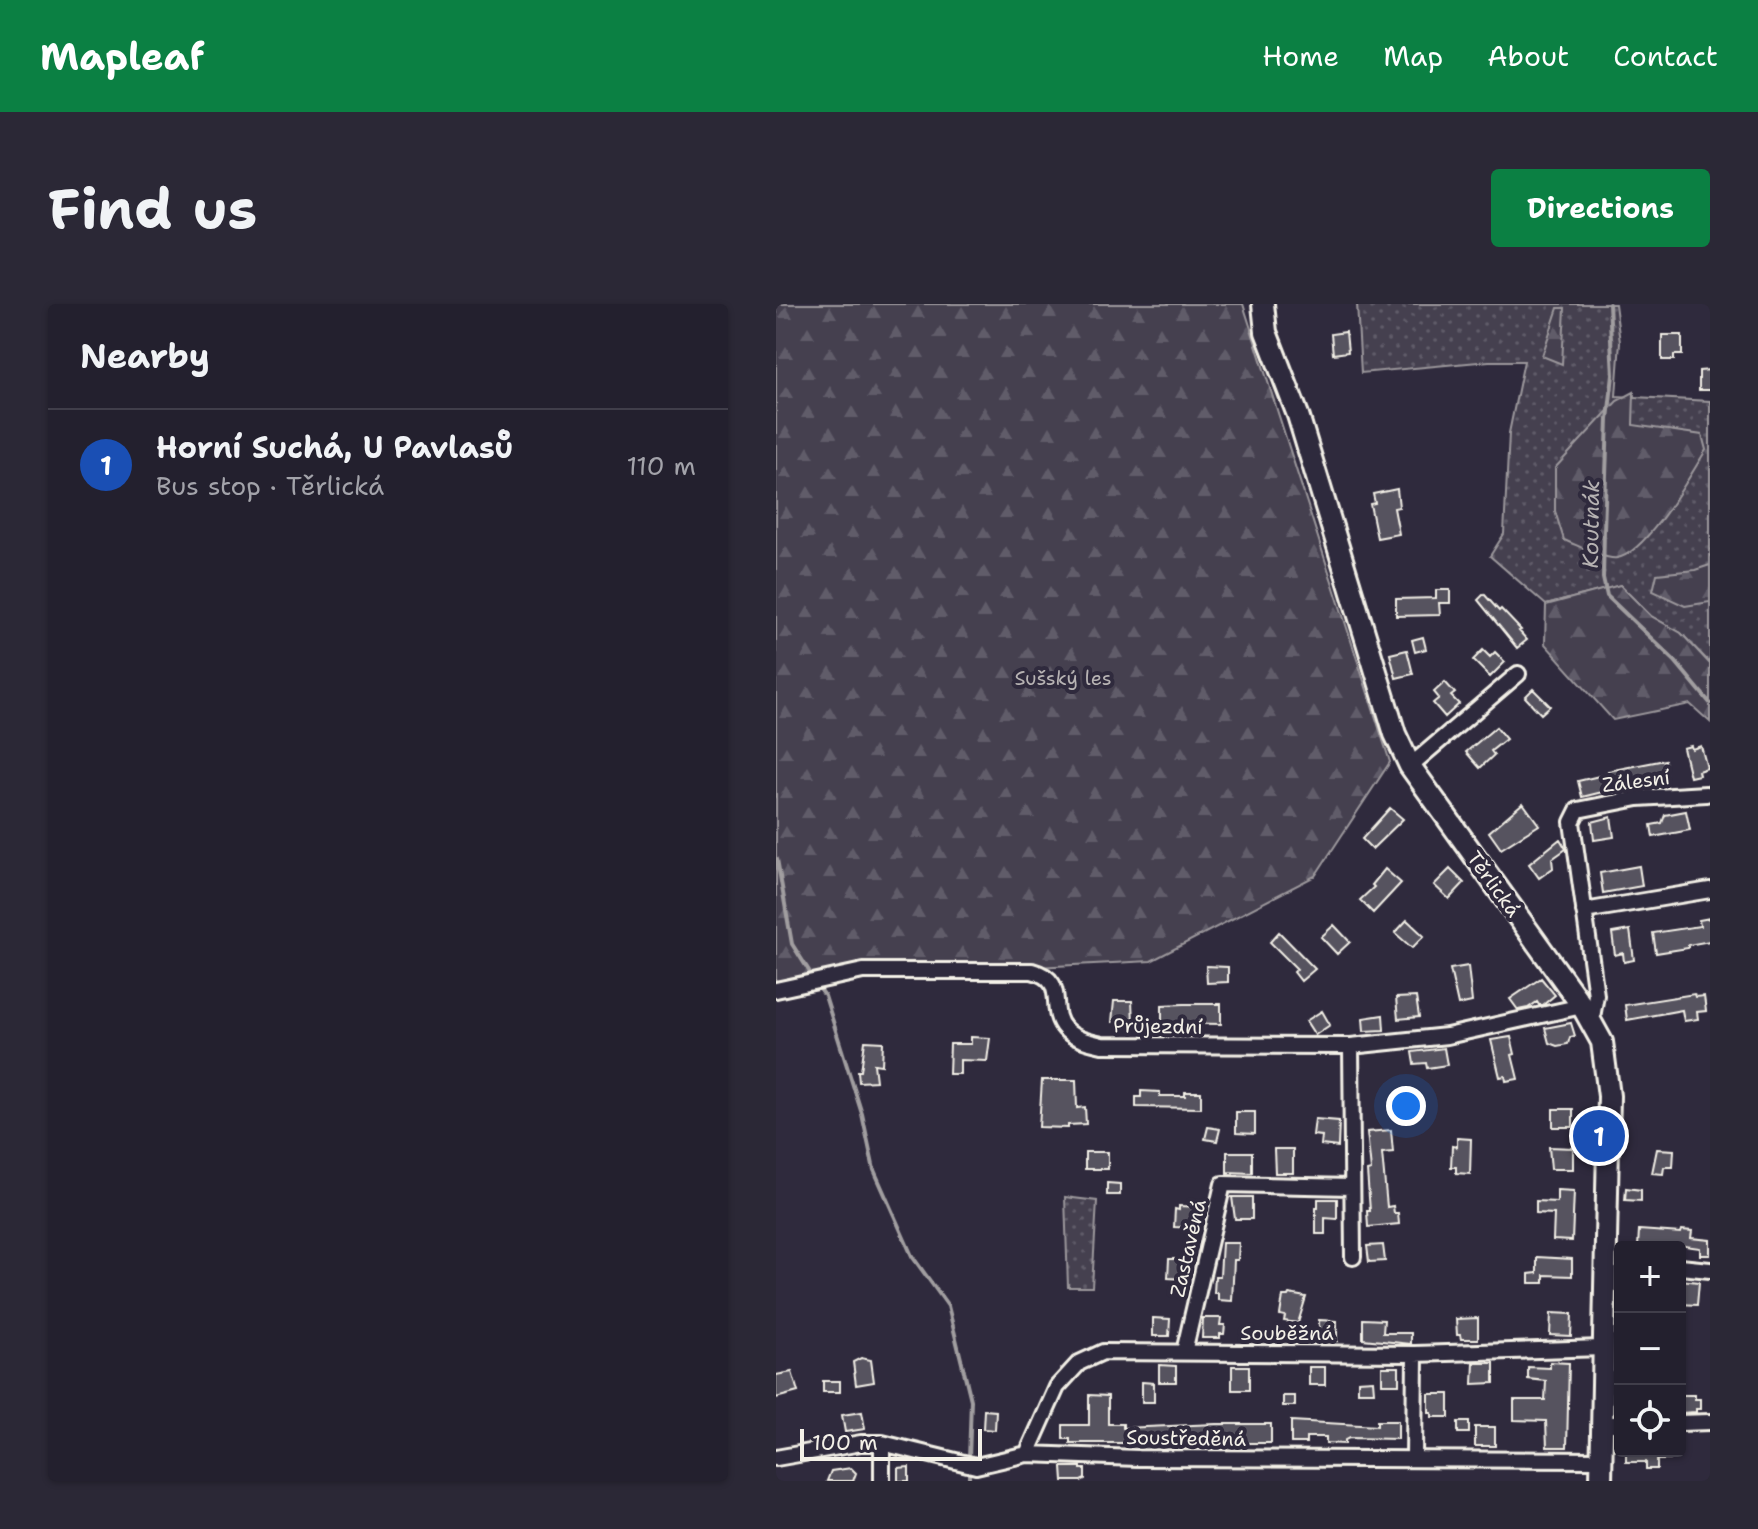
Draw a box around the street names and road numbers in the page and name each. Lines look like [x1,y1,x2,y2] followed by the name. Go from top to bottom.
[1601,764,1672,798] street label: Zálesní
[1461,846,1527,923] street label: Těrlická
[1113,1012,1203,1040] street label: Průjezdní
[1164,1196,1212,1299] street label: Zastavěná
[1240,1320,1334,1346] street label: Souběžná
[1126,1424,1247,1452] street label: Soustředěná

